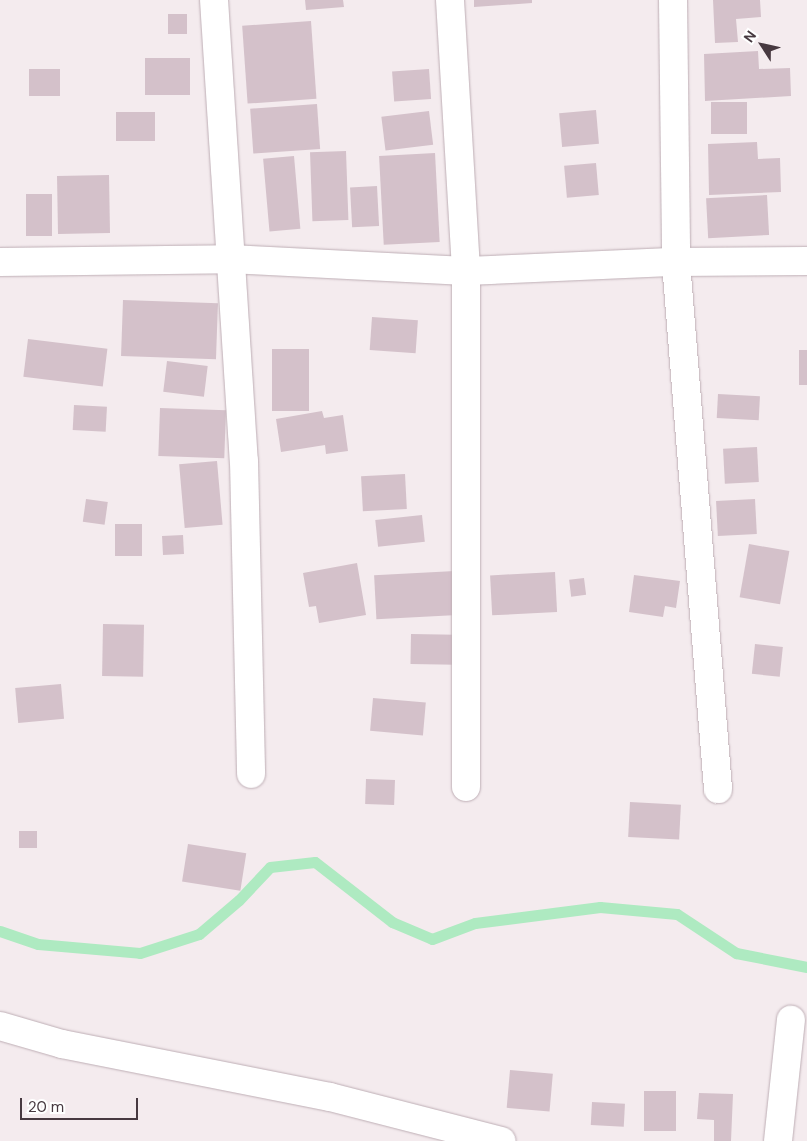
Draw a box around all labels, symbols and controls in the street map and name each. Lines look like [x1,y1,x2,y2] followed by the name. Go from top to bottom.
[737,20,787,70] north arrow
[739,27,760,46] text: N
[22,1088,140,1120] scale bar
[28,1097,64,1117] text: 20 m

